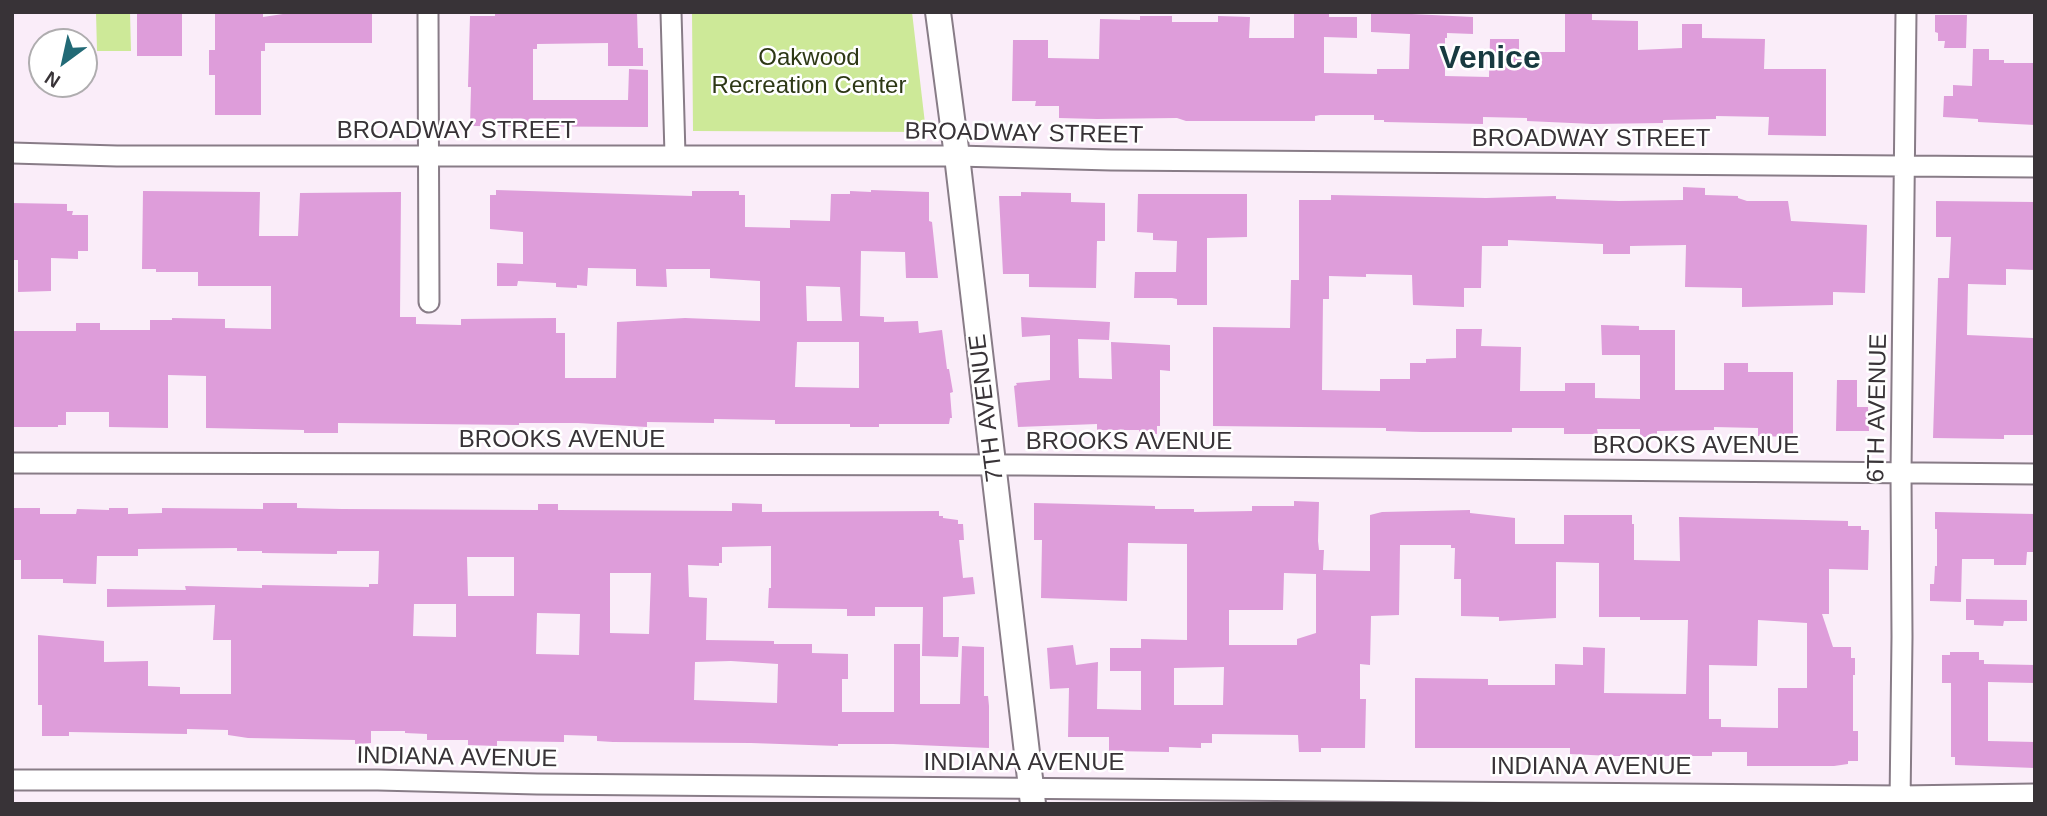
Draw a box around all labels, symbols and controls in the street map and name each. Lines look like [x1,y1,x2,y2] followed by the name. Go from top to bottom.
[28,28,98,98] north arrow
[1439,40,1541,78] district label: Venice
[712,44,906,100] park label: Oakwood Recreation Center
[41,67,64,92] text: N
[337,117,575,145] street label: BROADWAY STREET
[904,118,1144,150] street label: BROADWAY STREET
[1472,125,1710,153] street label: BROADWAY STREET
[964,332,1010,484] street label: 7TH AVENUE
[1862,333,1894,483] street label: 6TH AVENUE
[459,426,665,454] street label: BROOKS AVENUE
[1026,428,1232,456] street label: BROOKS AVENUE
[1593,432,1799,460] street label: BROOKS AVENUE
[356,742,558,774] street label: INDIANA AVENUE
[924,749,1124,777] street label: INDIANA AVENUE
[1491,753,1691,781] street label: INDIANA AVENUE

